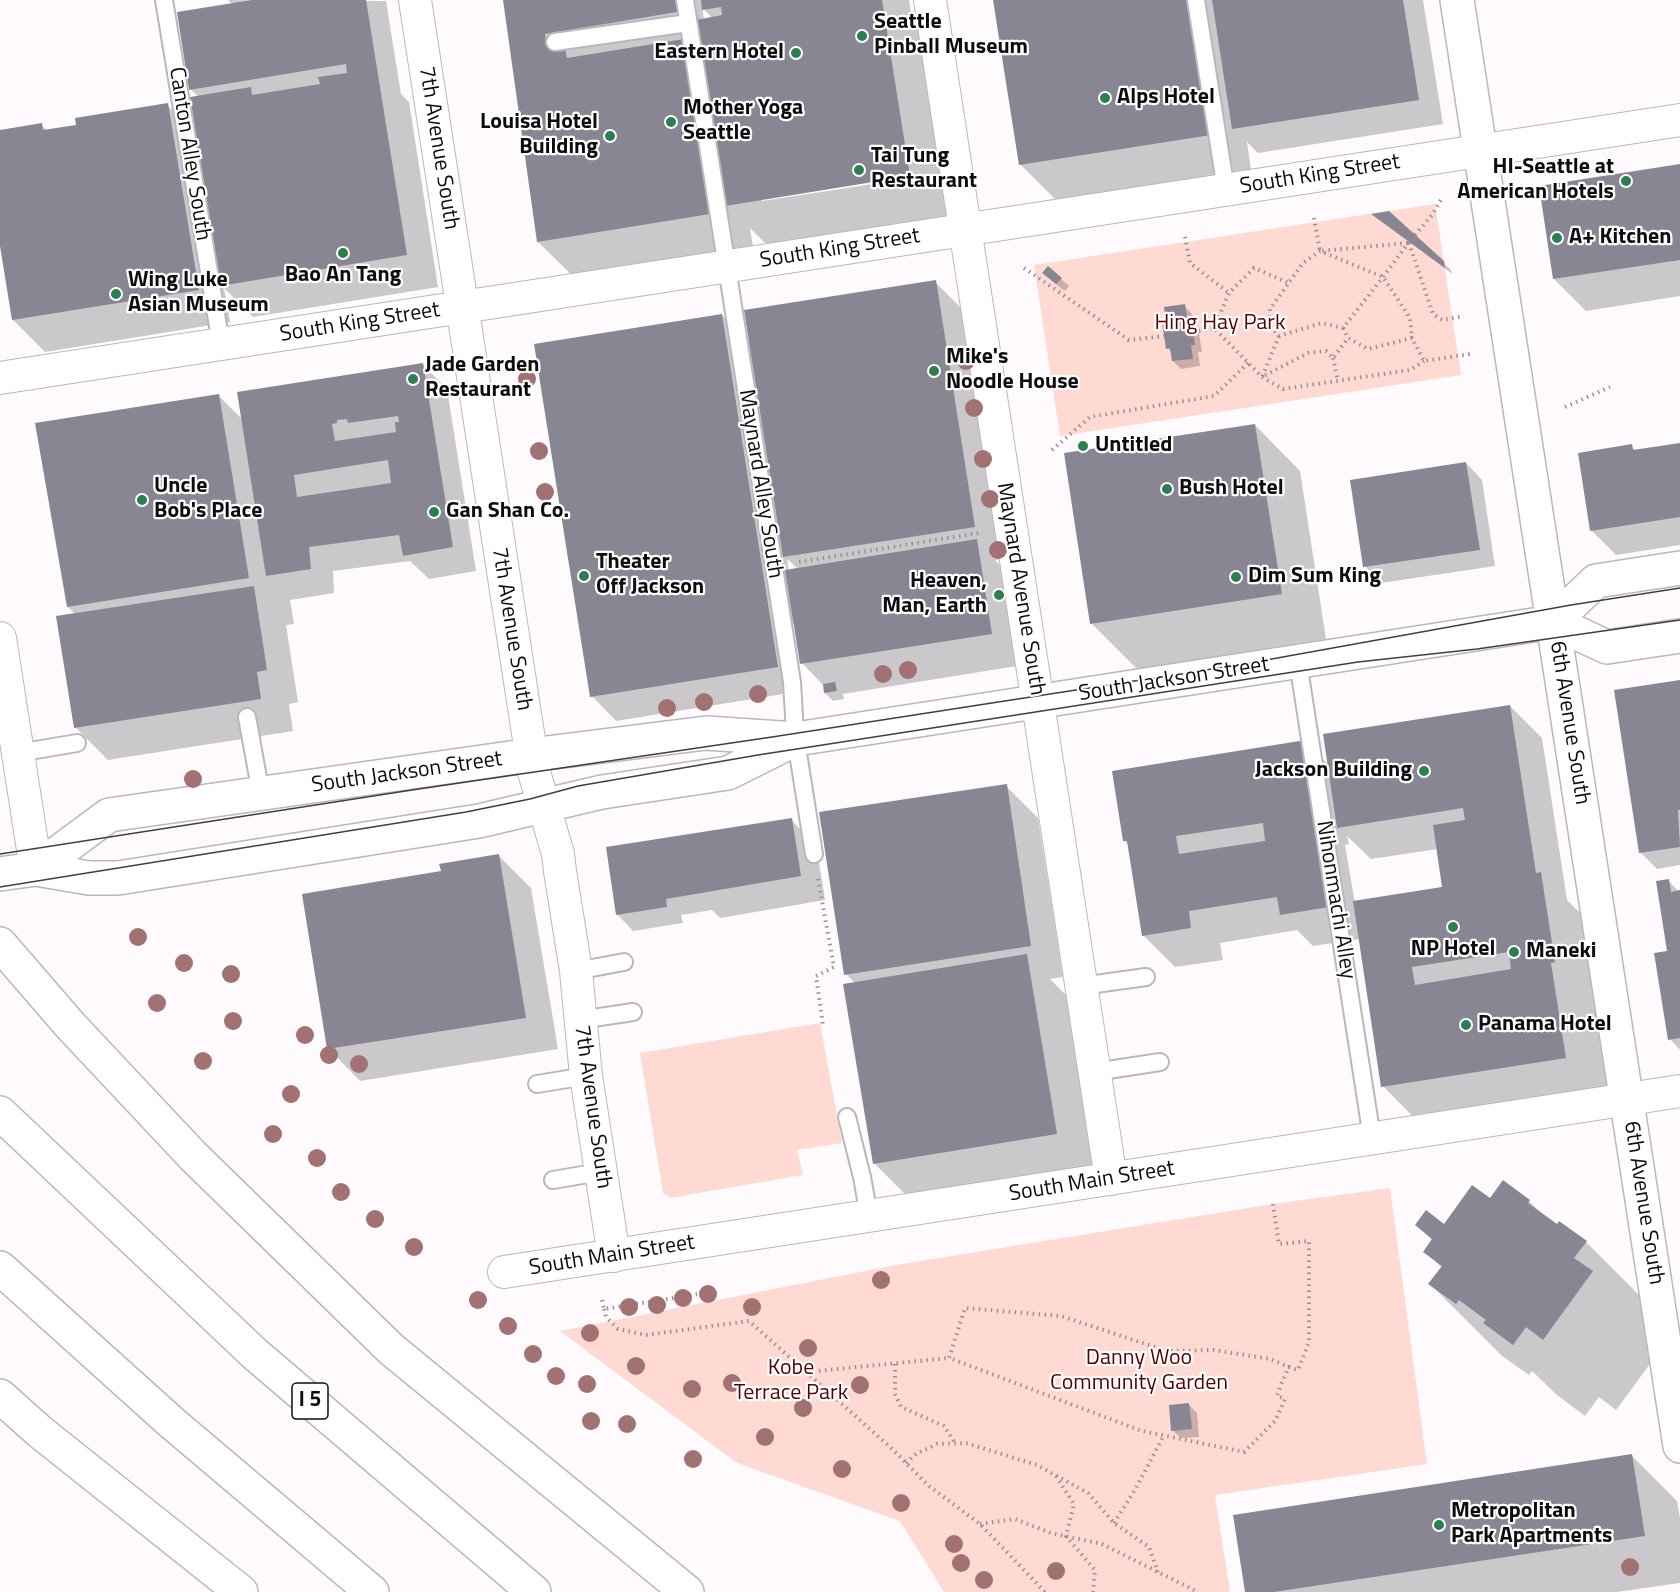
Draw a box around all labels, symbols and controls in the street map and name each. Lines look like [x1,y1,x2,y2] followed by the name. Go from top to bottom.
[874,10,1028,62] place label: Seattle Pinball Museum
[855,29,869,43] marker: Seattle Pinball Museum
[654,40,784,66] place label: Eastern Hotel
[789,46,803,60] marker: Eastern Hotel
[412,64,464,232] street label: 7th Avenue South
[162,65,216,243] street label: Canton Alley South
[1117,85,1215,111] place label: Alps Hotel
[1098,91,1112,105] marker: Alps Hotel
[683,96,803,148] place label: Mother Yoga Seattle
[480,110,598,162] place label: Louisa Hotel Building
[664,115,678,129] marker: Mother Yoga Seattle
[603,129,617,143] marker: Louisa Hotel Building
[871,144,977,196] place label: Tai Tung Restaurant
[1238,149,1402,201] street label: South King Street
[1457,155,1614,206] place label: HI-Seattle at American Hotels
[852,163,866,177] marker: Tai Tung Restaurant
[1619,174,1633,188] marker: HI-Seattle at American Hotels
[758,223,922,275] street label: South King Street
[1569,225,1671,251] place label: A+ Kitchen
[1550,231,1564,245] marker: A+ Kitchen
[336,246,350,260] marker: Bao An Tang
[285,263,401,289] place label: Bao An Tang
[128,268,269,320] place label: Wing Luke Asian Museum
[109,287,123,301] marker: Wing Luke Asian Museum
[278,297,442,349] street label: South King Street
[1155,311,1285,337] park label: Hing Hay Park
[946,345,1079,396] place label: Mike's Noodle House
[425,353,539,404] place label: Jade Garden Restaurant
[927,364,941,378] marker: Mike's Noodle House
[406,372,420,386] marker: Jade Garden Restaurant
[732,388,788,580] street label: Maynard Alley South
[1095,433,1172,459] place label: Untitled
[1076,439,1090,453] marker: Untitled
[154,474,262,526] place label: Uncle Bob's Place
[1179,476,1284,502] place label: Bush Hotel
[990,481,1050,697] street label: Maynard Avenue South
[1160,482,1174,496] marker: Bush Hotel
[135,493,149,507] marker: Uncle Bob's Place
[446,499,569,525] place label: Gan Shan Co.
[427,505,441,519] marker: Gan Shan Co.
[485,545,537,713] street label: 7th Avenue South
[596,550,704,602] place label: Theater Off Jackson
[1248,564,1381,590] place label: Dim Sum King
[577,569,591,583] marker: Theater Off Jackson
[882,569,987,620] place label: Heaven, Man, Earth
[1229,570,1243,584] marker: Dim Sum King
[992,588,1006,602] marker: Heaven, Man, Earth
[1543,639,1595,807] street label: 6th Avenue South
[1077,652,1271,708] street label: South Jackson Street
[310,747,504,799] street label: South Jackson Street
[1255,758,1412,784] place label: Jackson Building
[1417,764,1431,778] marker: Jackson Building
[1309,819,1361,981] street label: Nihonmachi Alley
[1446,920,1460,934] marker: NP Hotel
[1411,937,1495,963] place label: NP Hotel
[1526,939,1597,965] place label: Maneki
[1507,945,1521,959] marker: Maneki
[1478,1012,1612,1038] place label: Panama Hotel
[1459,1018,1473,1032] marker: Panama Hotel
[567,1023,617,1191] street label: 7th Avenue South
[1617,1119,1669,1287] street label: 6th Avenue South
[1007,1156,1177,1208] street label: South Main Street
[527,1230,697,1282] street label: South Main Street
[1050,1346,1228,1398] park label: Danny Woo Community Garden
[734,1356,848,1408] park label: Kobe Terrace Park
[292,1383,328,1419] road number: I 5
[1451,1499,1612,1550] place label: Metropolitan Park Apartments
[1432,1518,1446,1532] marker: Metropolitan Park Apartments

